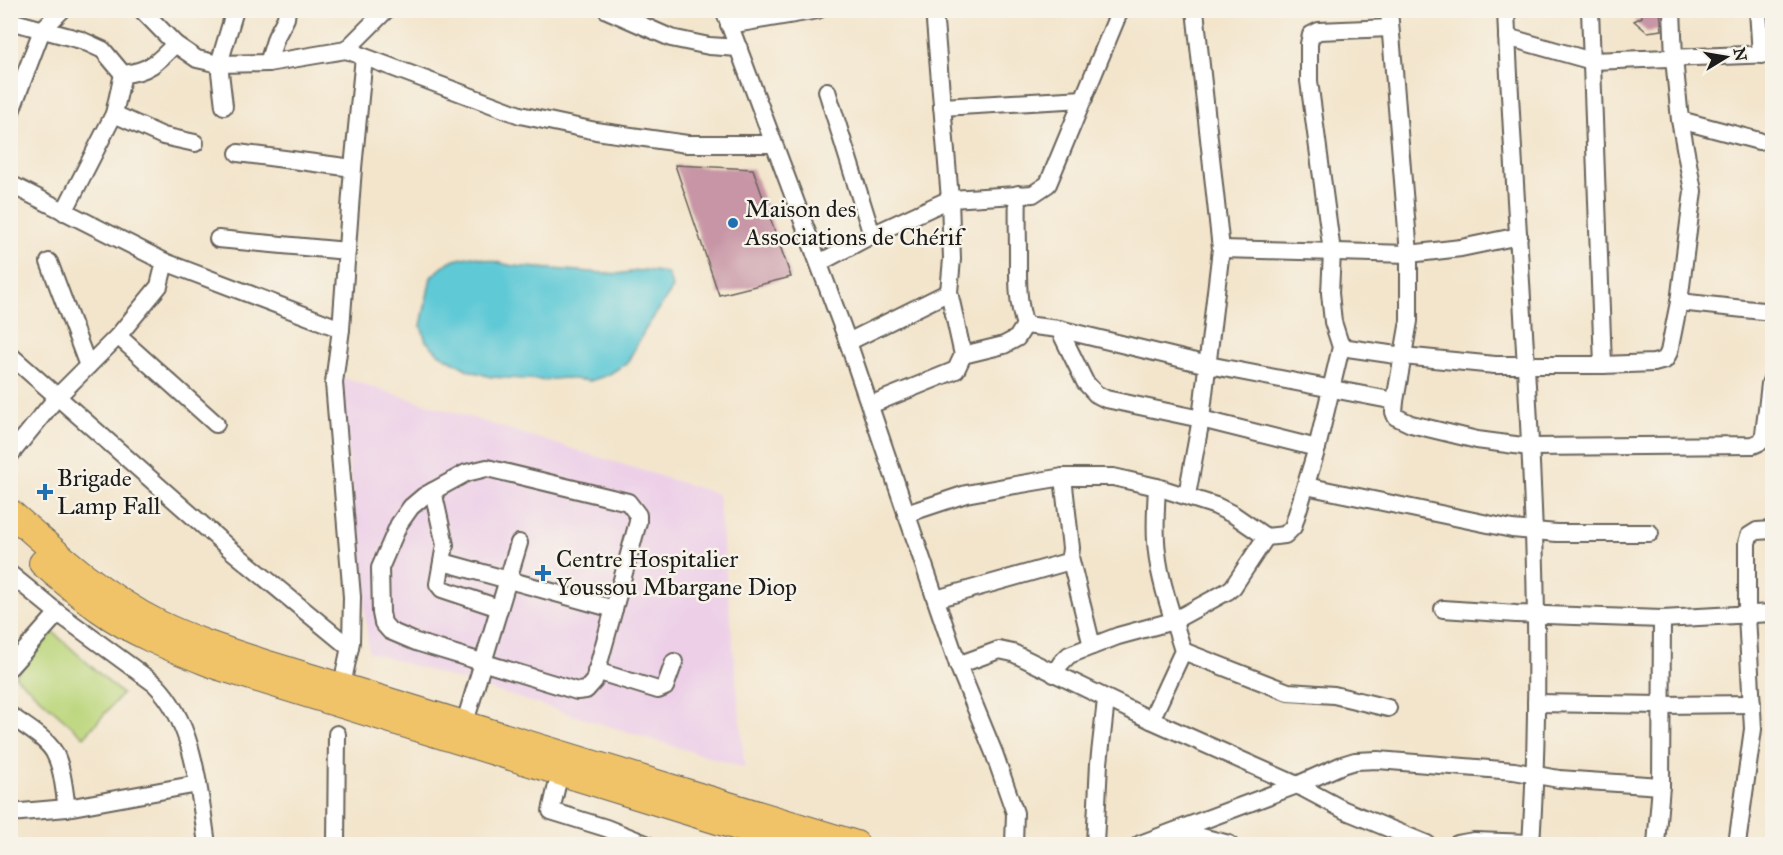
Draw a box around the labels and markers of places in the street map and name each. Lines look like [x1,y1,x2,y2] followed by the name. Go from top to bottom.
[744,194,966,252] place label: Maison des Associations de Chérif
[726,216,740,230] marker: Maison des Associations de Chérif
[57,463,161,521] place label: Brigade Lamp Fall
[38,485,52,499] marker: Brigade Lamp Fall
[556,544,797,602] place label: Centre Hospitalier Youssou Mbargane Diop
[534,564,552,582] marker: Centre Hospitalier Youssou Mbargane Diop

